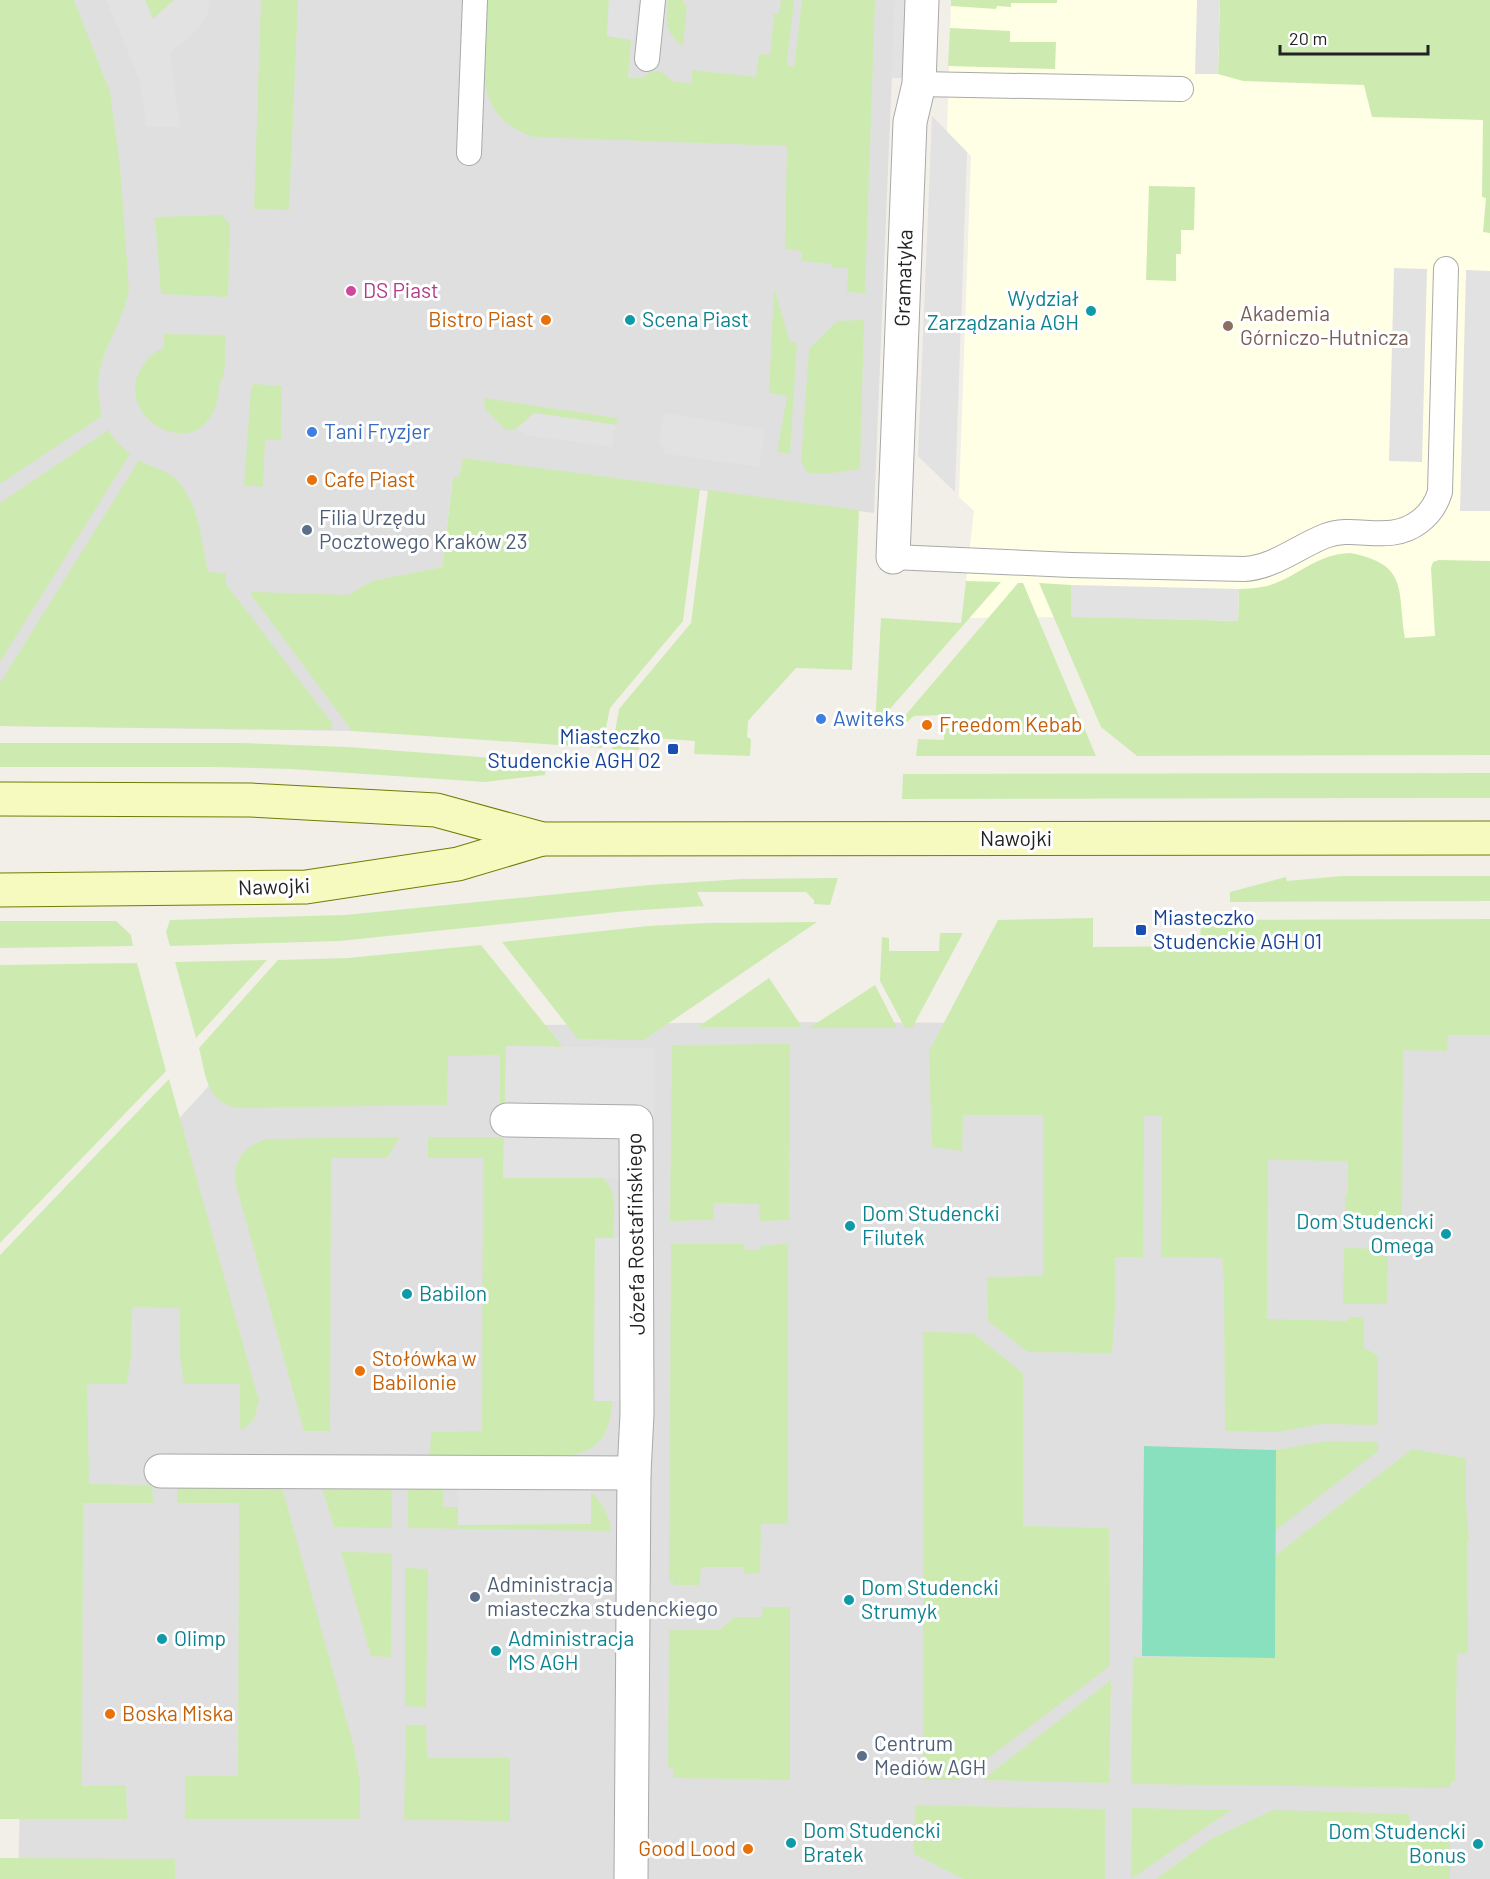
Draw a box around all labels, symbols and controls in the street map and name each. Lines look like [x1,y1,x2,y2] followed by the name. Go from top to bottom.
[1280,18,1428,56] scale bar
[1289,27,1327,49] text: 20 m
[888,229,917,327] street label: Gramatyka
[363,277,439,302] place label: DS Piast
[344,284,358,298] marker: DS Piast
[927,285,1079,334] place label: Wydział Zarządzania AGH
[1240,300,1409,349] place label: Akademia Górniczo-Hutnicza
[1084,304,1098,318] marker: Wydział Zarządzania AGH
[428,306,534,331] place label: Bistro Piast
[642,306,749,331] place label: Scena Piast
[539,313,553,327] marker: Bistro Piast
[623,313,637,327] marker: Scena Piast
[1221,319,1235,333] marker: Akademia Górniczo-Hutnicza
[324,418,431,443] place label: Tani Fryzjer
[305,425,319,439] marker: Tani Fryzjer
[324,466,415,491] place label: Cafe Piast
[305,473,319,487] marker: Cafe Piast
[319,504,527,553] place label: Filia Urzędu Pocztowego Kraków 23
[300,523,314,537] marker: Filia Urzędu Pocztowego Kraków 23
[833,705,905,730] place label: Awiteks
[939,711,1082,736] place label: Freedom Kebab
[814,712,828,726] marker: Awiteks
[920,718,934,732] marker: Freedom Kebab
[487,723,661,772] place label: Miasteczko Studenckie AGH 02
[666,742,680,756] marker: Miasteczko Studenckie AGH 02
[980,825,1052,850] street label: Nawojki
[238,872,310,899] street label: Nawojki
[1153,904,1322,953] place label: Miasteczko Studenckie AGH 01
[1134,923,1148,937] marker: Miasteczko Studenckie AGH 01
[620,1133,649,1335] street label: Józefa Rostafińskiego
[862,1200,1000,1249] place label: Dom Studencki Filutek
[1296,1208,1434,1257] place label: Dom Studencki Omega
[843,1219,857,1233] marker: Dom Studencki Filutek
[1439,1227,1453,1241] marker: Dom Studencki Omega
[419,1280,487,1305] place label: Babilon
[400,1287,414,1301] marker: Babilon
[372,1345,477,1394] place label: Stołówka w Babilonie
[353,1364,367,1378] marker: Stołówka w Babilonie
[487,1571,718,1620] place label: Administracja miasteczka studenckiego
[861,1574,999,1623] place label: Dom Studencki Strumyk
[468,1590,482,1604] marker: Administracja miasteczka studenckiego
[842,1593,856,1607] marker: Dom Studencki Strumyk
[174,1625,226,1650] place label: Olimp
[508,1625,634,1674] place label: Administracja MS AGH
[155,1632,169,1646] marker: Olimp
[489,1644,503,1658] marker: Administracja MS AGH
[122,1700,234,1725] place label: Boska Miska
[103,1707,117,1721] marker: Boska Miska
[874,1730,986,1779] place label: Centrum Mediów AGH
[855,1749,869,1763] marker: Centrum Mediów AGH
[803,1817,941,1866] place label: Dom Studencki Bratek
[1328,1818,1466,1867] place label: Dom Studencki Bonus
[638,1835,736,1860] place label: Good Lood
[784,1836,798,1850] marker: Dom Studencki Bratek
[1471,1837,1485,1851] marker: Dom Studencki Bonus
[741,1842,755,1856] marker: Good Lood

